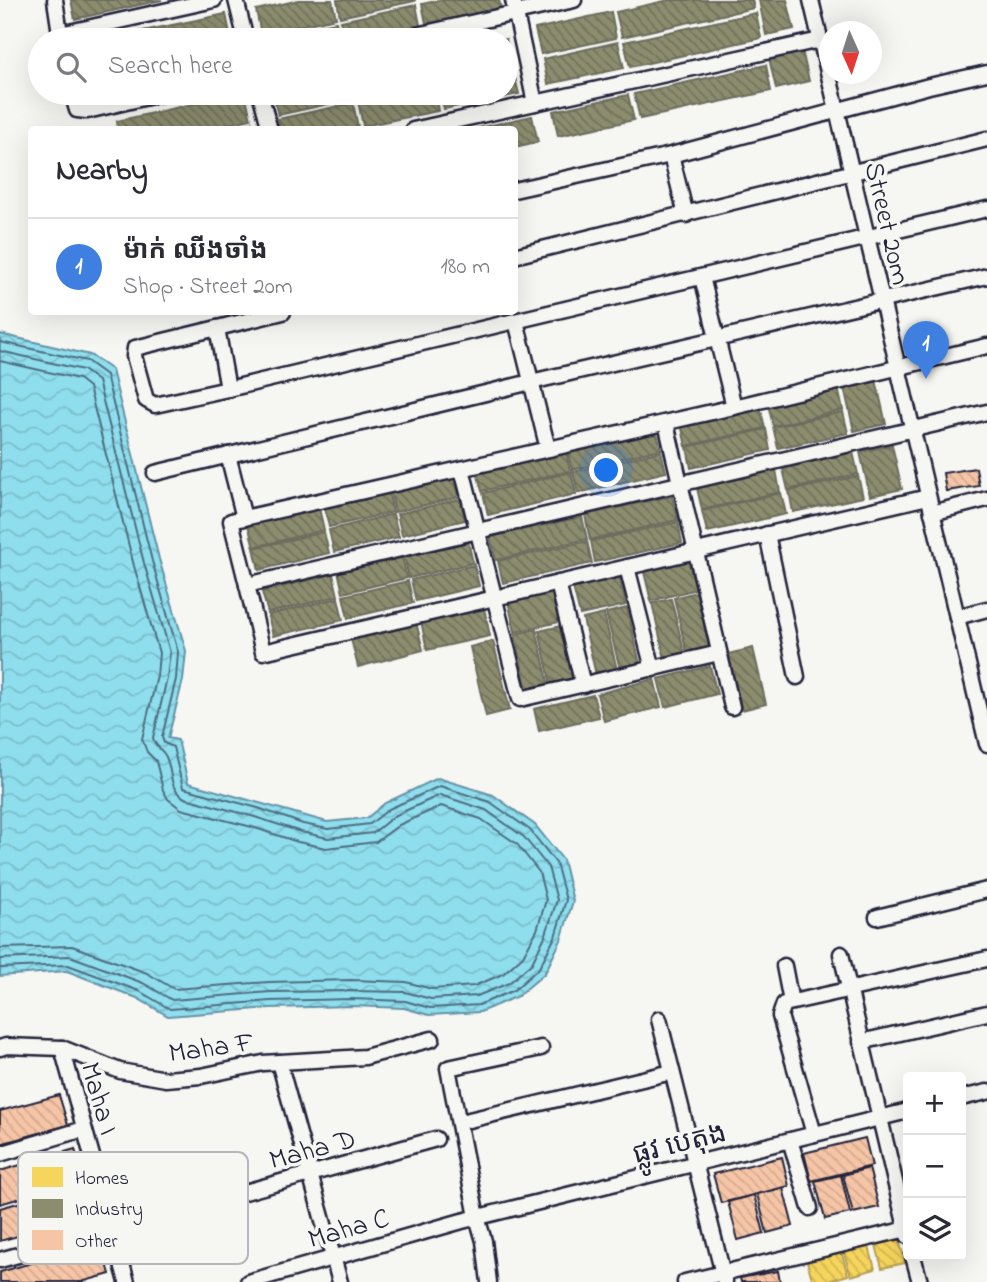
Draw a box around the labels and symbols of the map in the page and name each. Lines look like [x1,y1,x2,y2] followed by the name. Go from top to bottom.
[819,21,882,84] north arrow
[852,158,920,289] street label: Street 20m
[903,321,949,379] pin: 1
[589,453,623,487] your location
[166,1023,257,1076] street label: Maha F
[68,1058,128,1140] street label: Maha I
[629,1114,731,1178] street label: ផ្លូវ បេតុង
[265,1120,361,1183] street label: Maha D
[18,1152,248,1264] legend
[75,1166,129,1193] text: Homes
[75,1197,143,1225] text: Industry
[303,1199,394,1261] street label: Maha C
[75,1229,117,1256] text: Other

